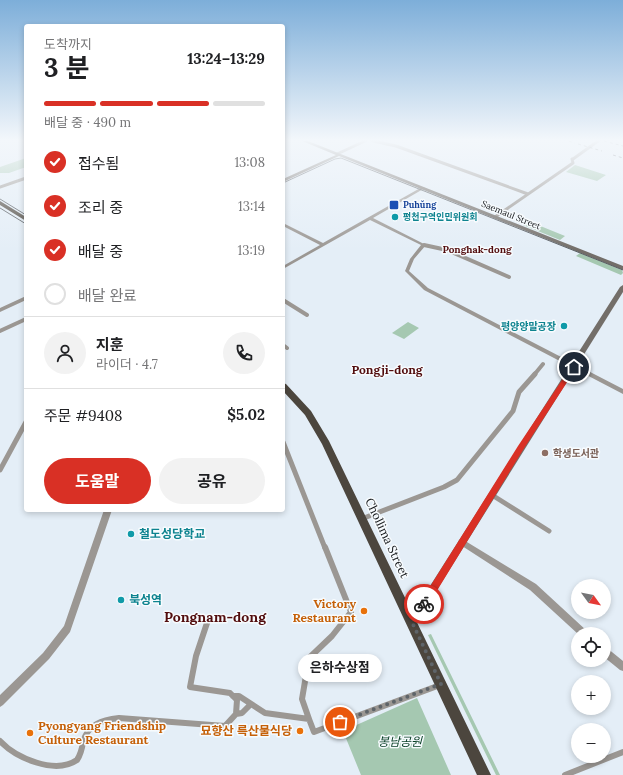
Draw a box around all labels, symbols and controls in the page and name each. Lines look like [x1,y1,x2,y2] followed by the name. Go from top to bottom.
[44,36,92,53] text: 도착까지
[187,49,265,68] text: 13:24–13:29
[44,51,89,84] text: 3 분
[44,114,131,131] text: 배달 중 · 490 m
[44,151,66,173] icon: check
[78,154,119,173] text: 접수됨
[234,154,265,171] text: 13:08
[44,195,66,217] icon: check
[78,198,123,217] text: 조리 중
[238,198,265,215] text: 13:14
[480,198,543,232] street label: Saemaul Street
[388,199,400,211] marker: Puhŭng
[403,199,437,210] place label: Puhŭng
[403,211,478,222] place label: 평천구역인민위원회
[390,212,400,222] marker: 평천구역인민위원회
[44,239,66,261] icon: check
[78,242,123,261] text: 배달 중
[238,242,265,259] text: 13:19
[442,243,512,256] district label: Ponghak-dong
[78,286,137,305] text: 배달 완료
[501,320,556,333] place label: 평양양말공장
[559,321,569,331] marker: 평양양말공장
[44,332,86,374] button: person
[223,332,265,374] button: phone
[96,335,124,354] text: 지훈
[557,350,591,384] pin
[96,356,158,373] text: 라이더 · 4.7
[563,356,585,378] icon: home
[351,362,424,377] district label: Pongji-dong
[227,405,265,424] text: $5.02
[44,406,123,425] text: 주문 #9408
[553,447,599,460] place label: 학생도서관
[540,448,550,458] marker: 학생도서관
[44,458,151,504] button: 도움말
[159,458,265,504] button: 공유
[362,495,413,581] street label: Chollima Street
[139,526,205,541] place label: 철도성당학교
[126,529,136,539] marker: 철도성당학교
[571,579,611,619] north arrow
[571,579,611,763] map controls
[404,584,444,624] courier
[129,592,162,607] place label: 북성역
[413,593,435,615] icon: bike
[116,595,126,605] marker: 북성역
[292,596,357,625] place label: Victory Restaurant
[359,606,369,616] marker: Victory Restaurant
[164,608,267,626] district label: Pongnam-dong
[571,627,611,667] button: locate
[298,654,382,682] callout: 은하수상점
[310,659,370,676] text: 은하수상점
[571,675,611,715] button: +
[323,705,357,739] pin
[329,711,351,733] icon: bag
[38,718,166,747] place label: Pyongyang Friendship Culture Restaurant
[201,723,292,738] place label: 묘향산 륵산물식당
[571,723,611,763] button: −
[295,726,305,736] marker: 묘향산 륵산물식당
[25,728,35,738] marker: Pyongyang Friendship Culture Restaurant
[378,734,423,749] park label: 봉남공원

